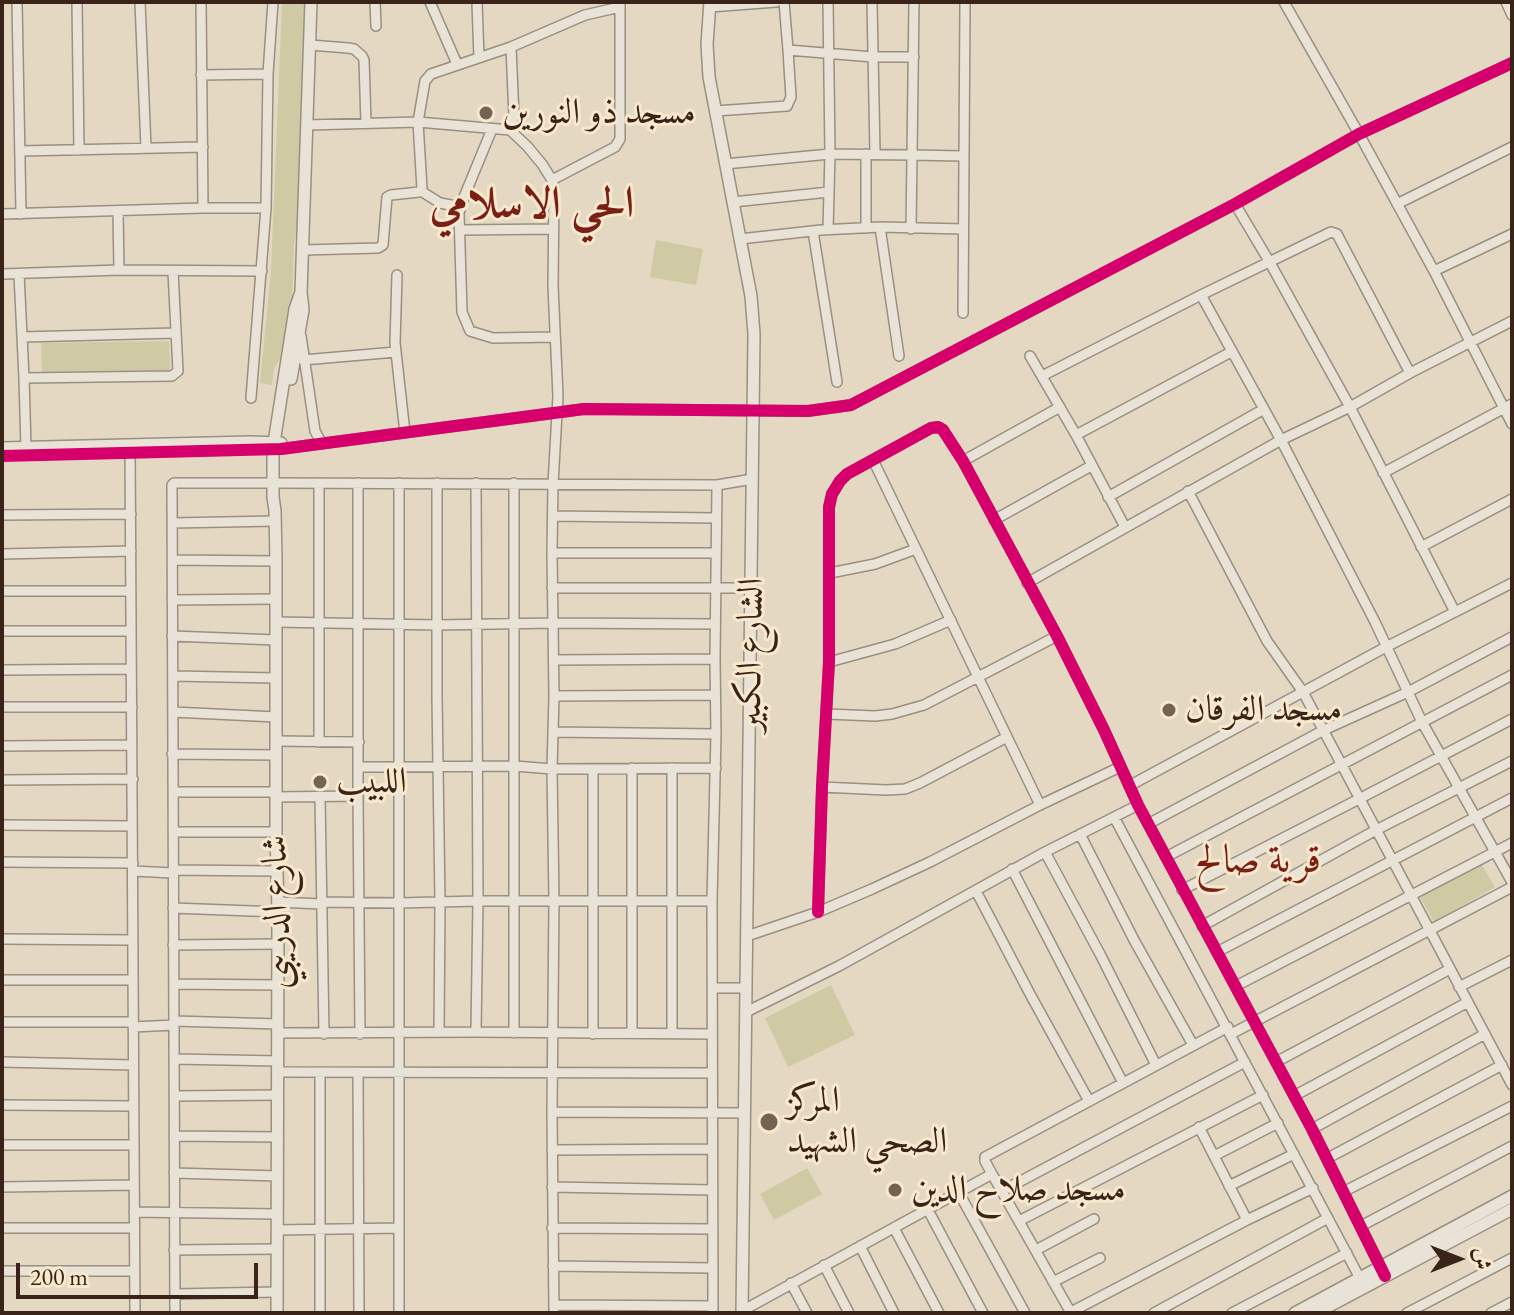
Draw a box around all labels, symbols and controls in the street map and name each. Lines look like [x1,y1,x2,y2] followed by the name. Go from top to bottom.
[502,91,696,135] place label: مسجد ذو النورين
[477,104,495,122] marker: مسجد ذو النورين
[430,179,634,231] district label: الحي الاسلامي
[728,577,774,733] street label: الشارع الكبير
[1185,688,1342,732] place label: مسجد الفرقان
[1160,701,1178,719] marker: مسجد الفرقان
[336,760,407,804] place label: اللبيب
[311,773,329,791] marker: اللبيب
[254,835,300,989] street label: شارع الدريبي
[1195,837,1321,885] district label: قرية صالح
[787,1079,947,1164] place label: المركز الصحي الشهيد
[758,1111,780,1133] marker: المركز الصحي الشهيد
[911,1168,1126,1212] place label: مسجد صلاح الدين
[886,1181,904,1199] marker: مسجد صلاح الدين
[1418,1219,1498,1299] north arrow
[20,1247,262,1297] scale bar
[1468,1248,1497,1270] text: ش
[30,1261,88,1292] text: 200 m

